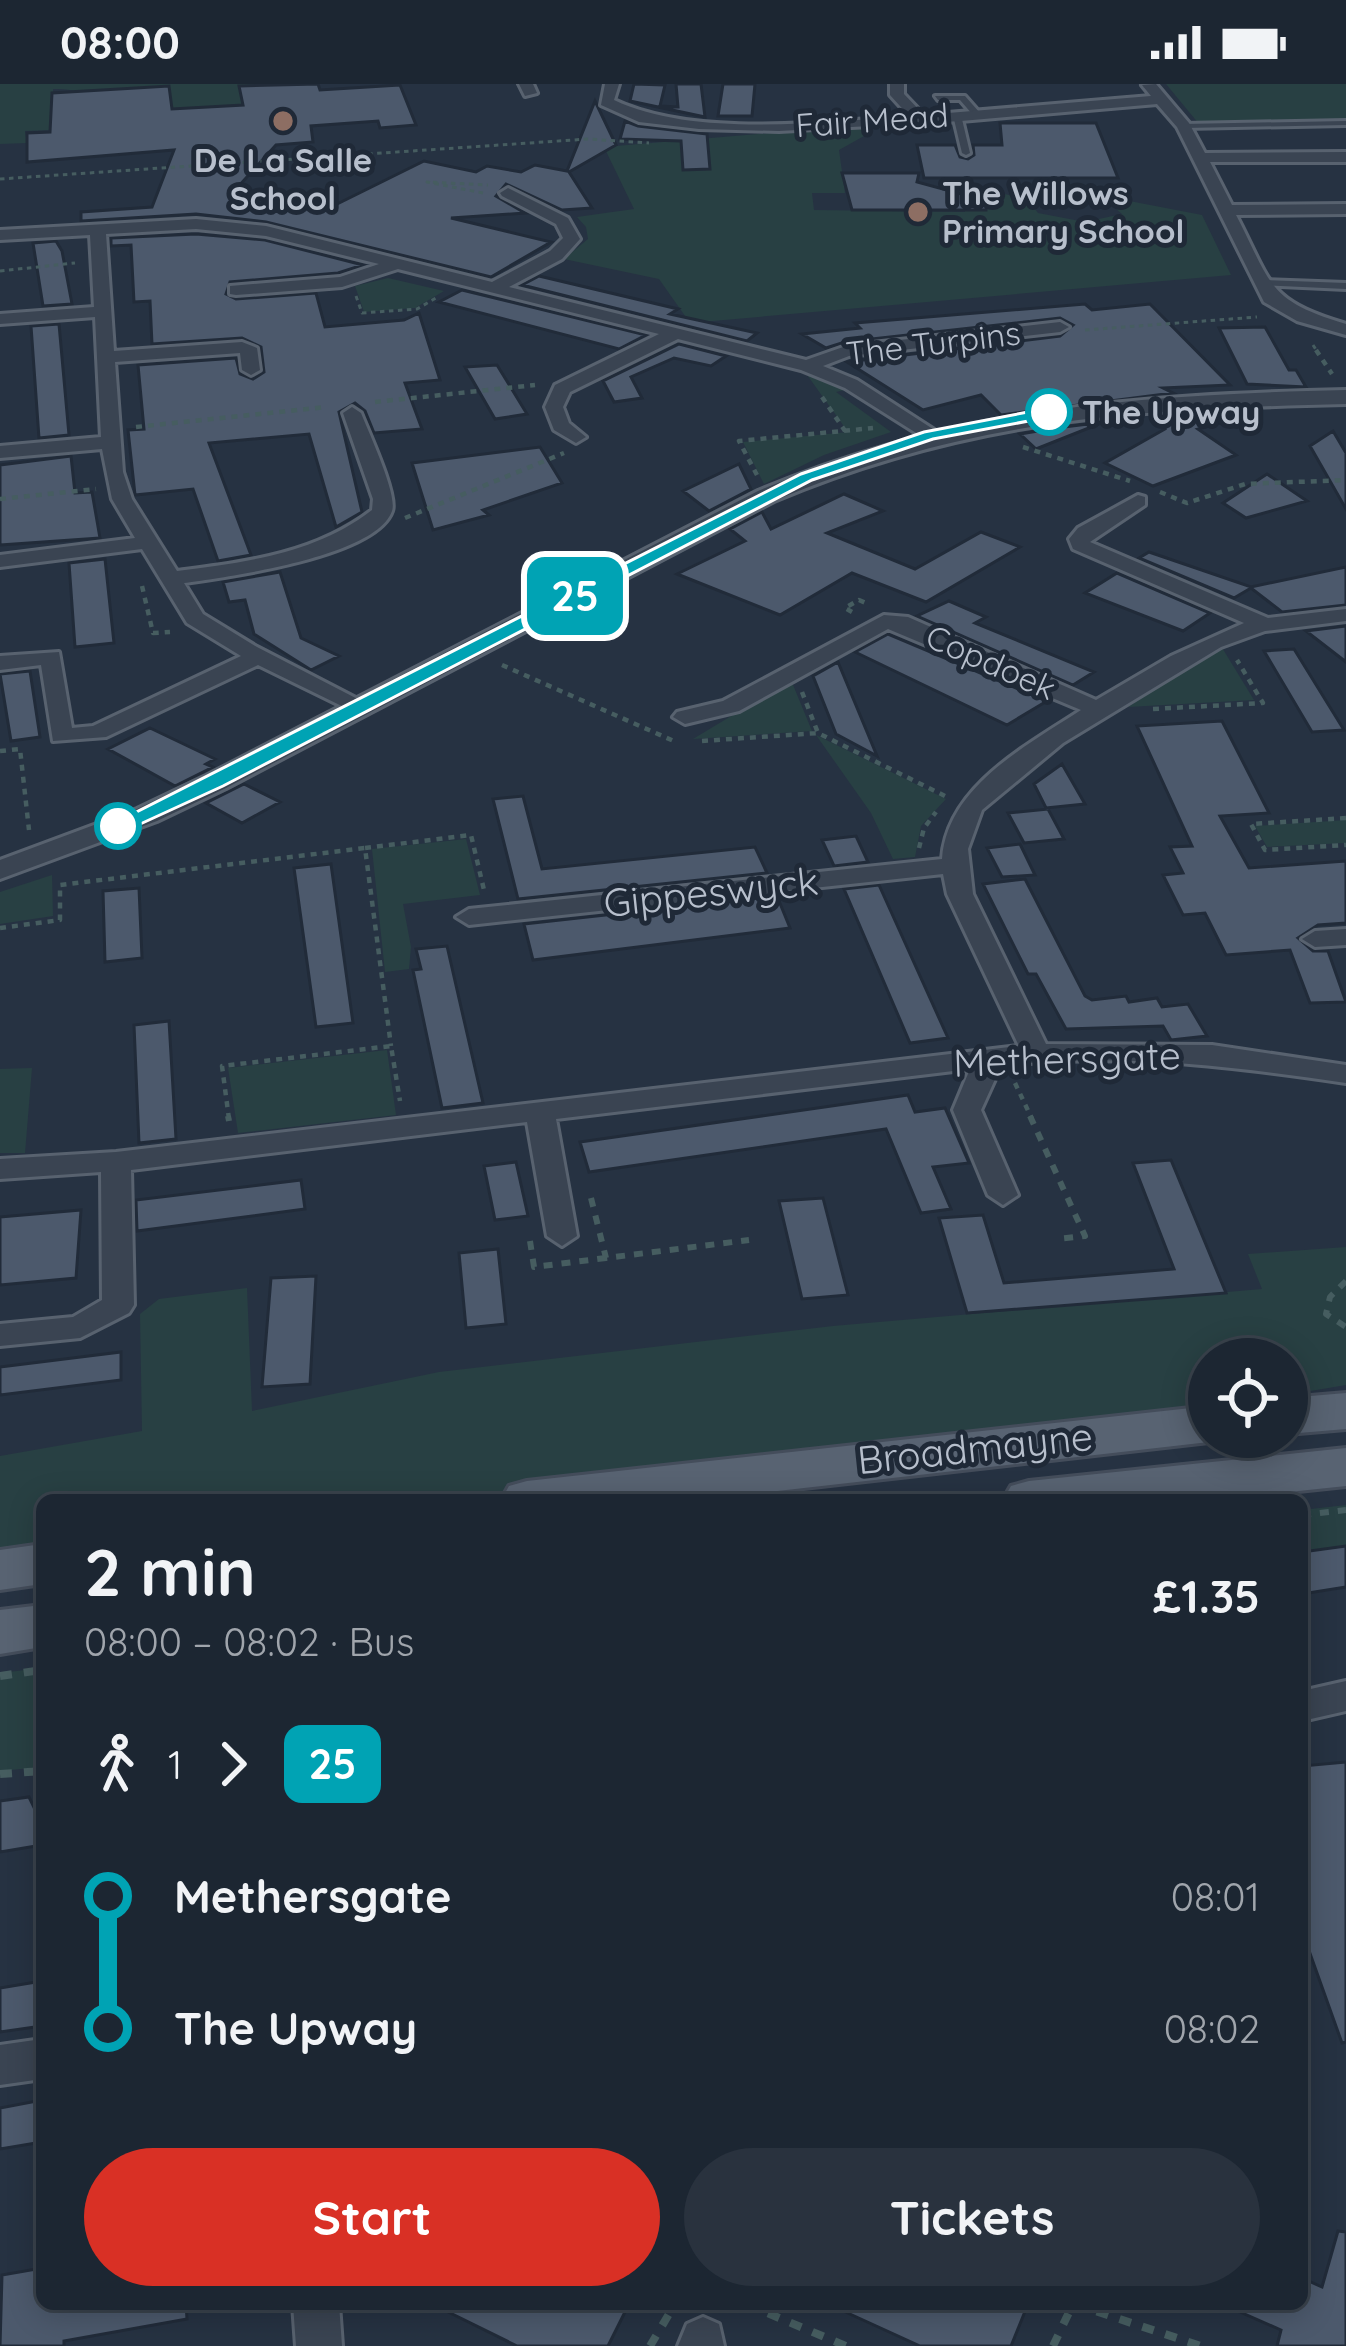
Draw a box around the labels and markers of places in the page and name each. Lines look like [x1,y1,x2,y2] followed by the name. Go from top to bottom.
[270,108,296,134] marker: De La Salle School
[194,139,372,218] place label: De La Salle School
[942,172,1184,251] place label: The Willows Primary School
[905,199,931,225] marker: The Willows Primary School
[1027,390,1071,434] marker: The Upway
[1082,391,1260,432] place label: The Upway
[96,804,140,848] unlabelled marker

